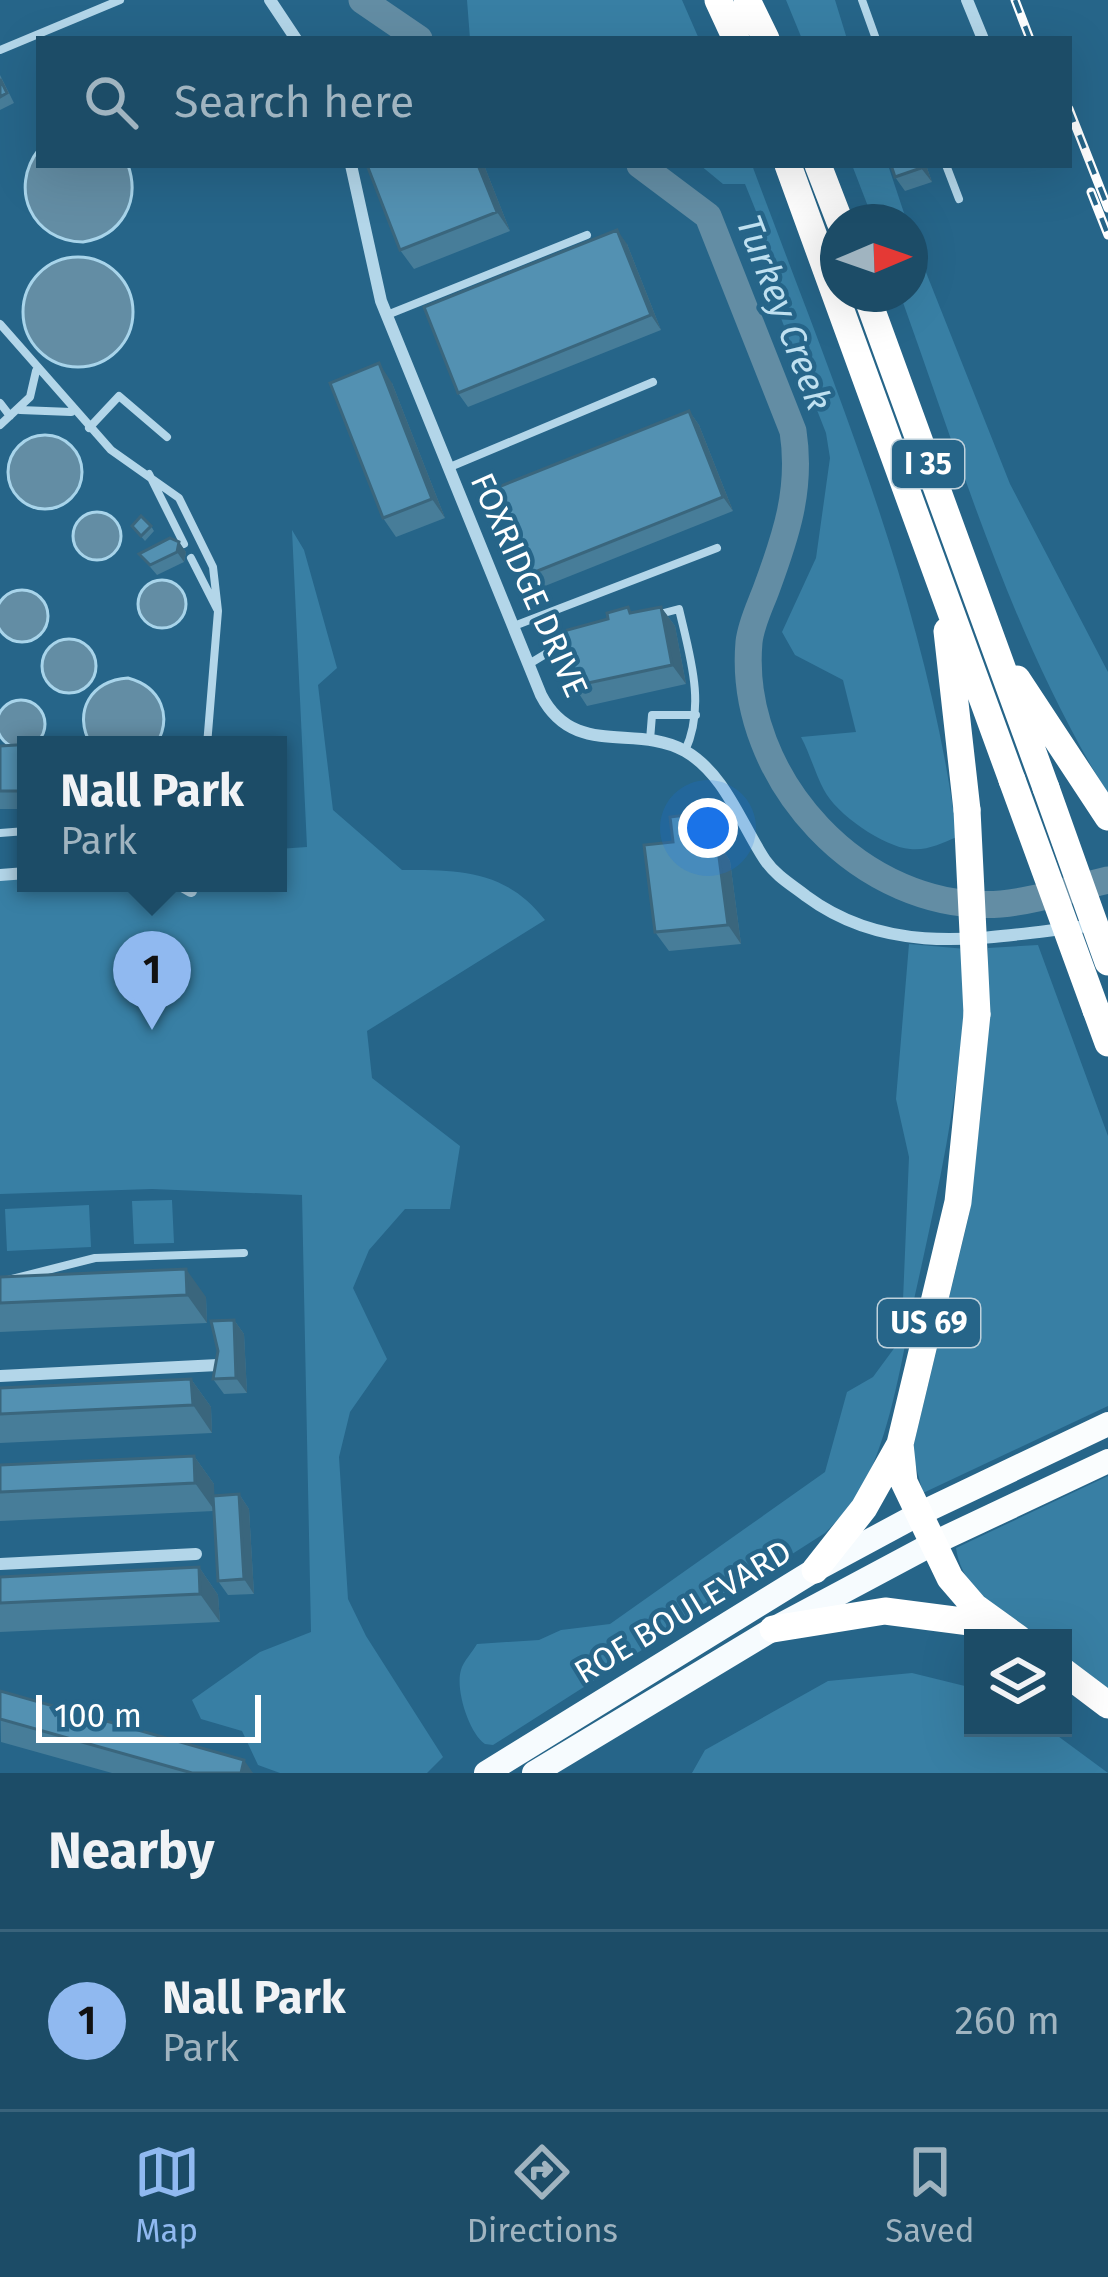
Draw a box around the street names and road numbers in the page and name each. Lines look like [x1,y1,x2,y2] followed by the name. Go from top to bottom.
[892,440,964,488] road number: I 35
[462,467,596,703] street label: FOXRIDGE DRIVE
[878,1299,980,1347] road number: US 69
[567,1532,799,1692] street label: ROE BOULEVARD

